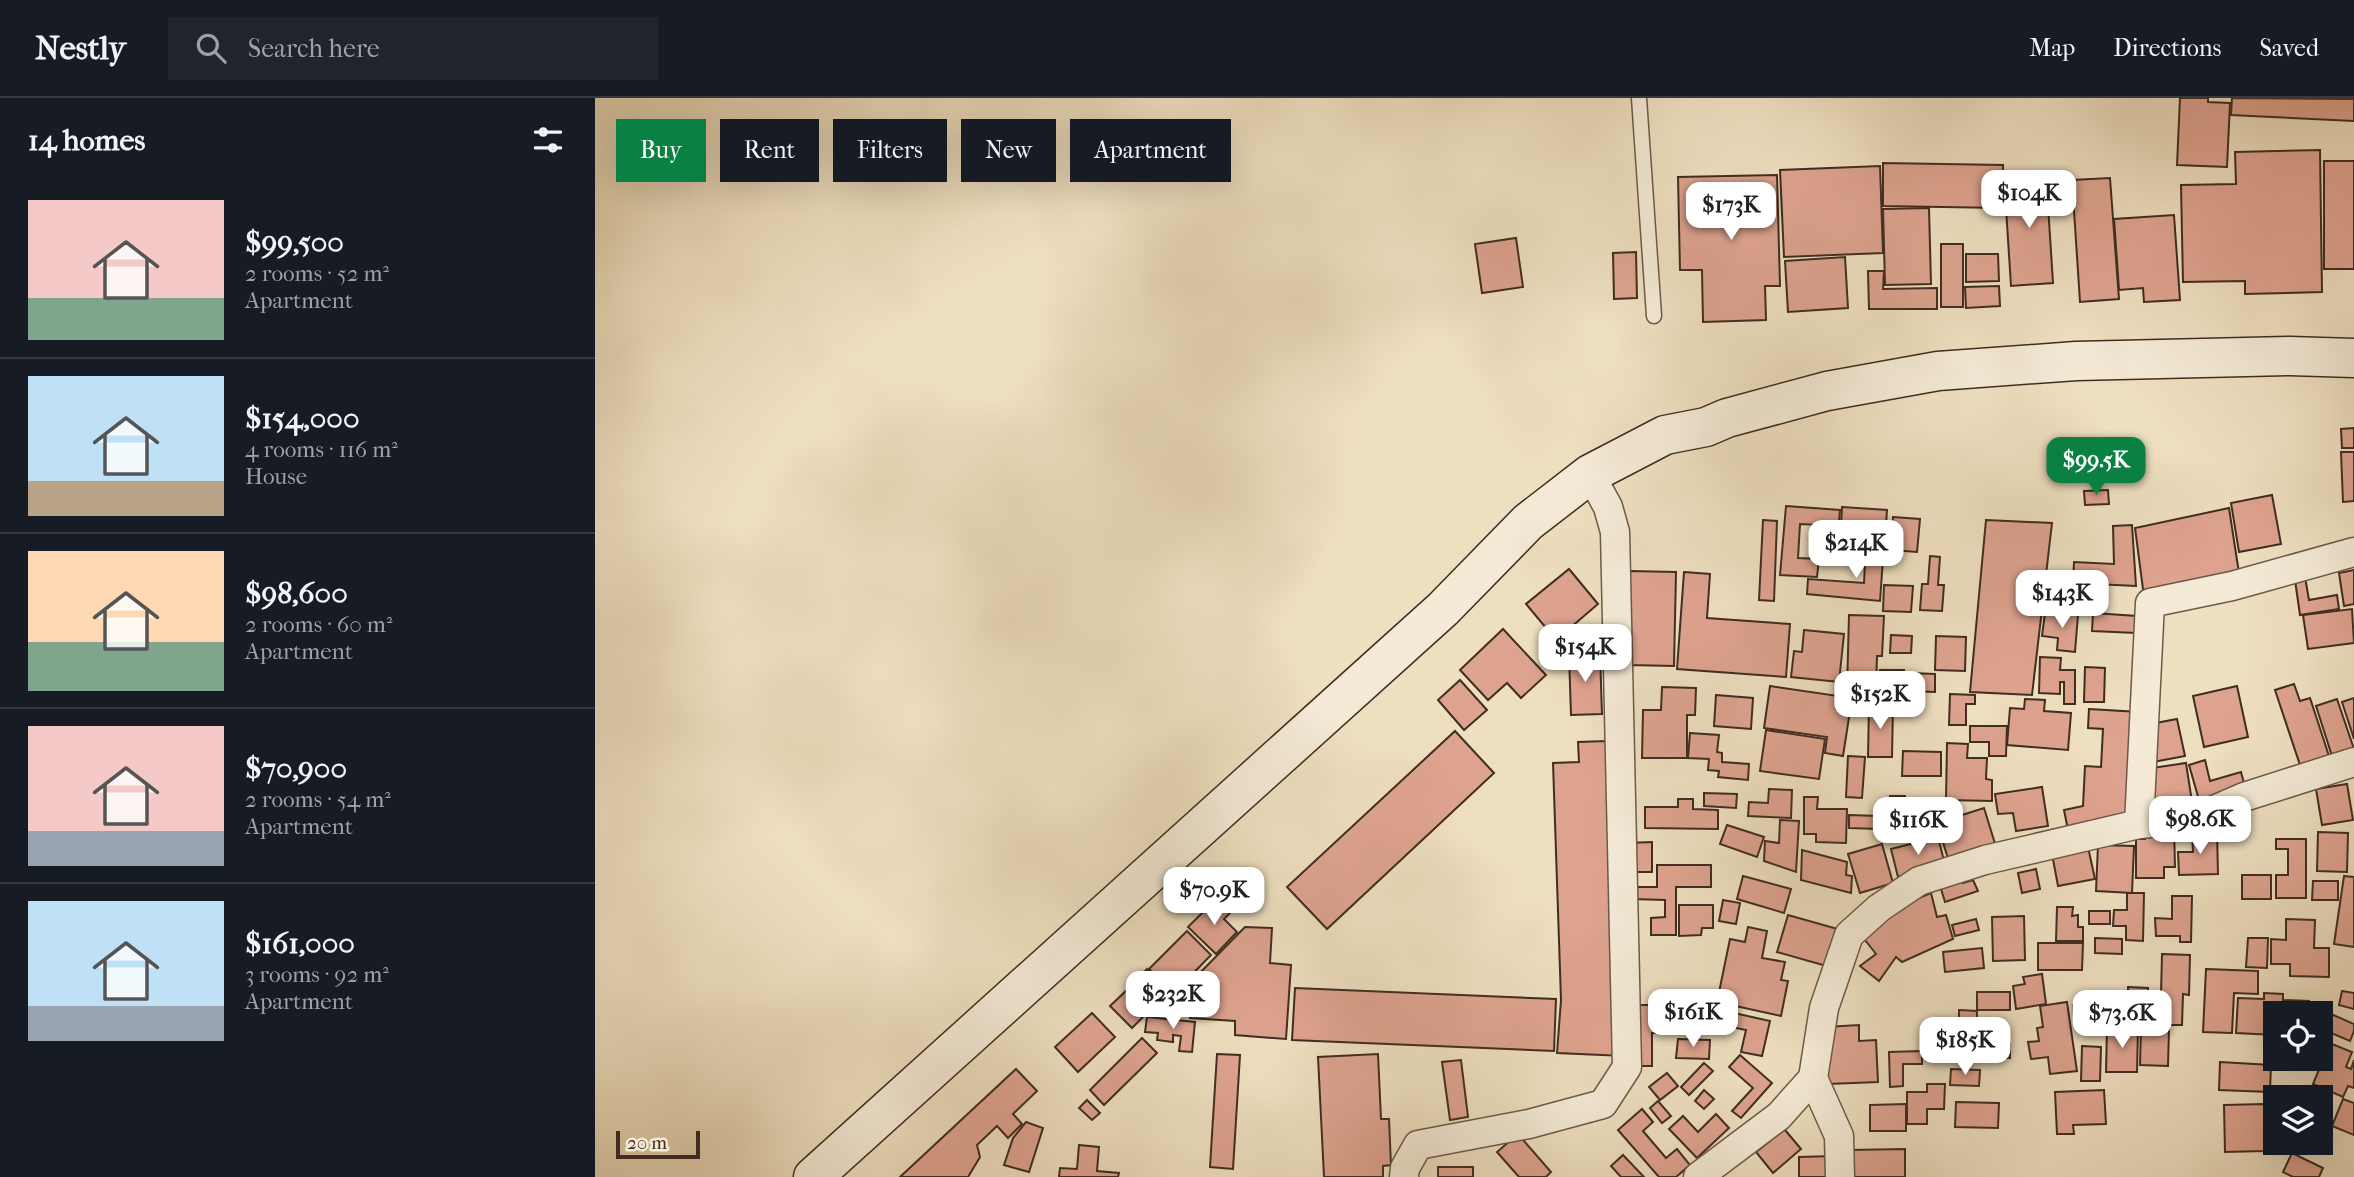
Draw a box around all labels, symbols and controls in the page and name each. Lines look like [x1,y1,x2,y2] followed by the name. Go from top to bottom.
[168,17,658,80] search box
[35,29,126,68] text: Nestly
[192,29,230,67] icon: search
[248,33,380,64] text: Search here
[2029,34,2075,62] text: Map
[2113,34,2221,62] text: Directions
[2259,34,2319,62] text: Saved
[616,119,706,182] chip: Buy
[720,119,819,182] chip: Rent
[833,119,947,182] chip: Filters
[961,119,1056,182] chip: New
[1070,119,1231,182] chip: Apartment
[529,121,567,159] icon: filters
[28,123,145,158] text: 14 homes
[1980,170,2078,230] pin: $104K
[1997,179,2061,206] text: $104K
[1682,183,1780,242] pin: $173K
[1702,191,1760,218] text: $173K
[245,225,344,260] text: $99,500
[84,228,168,312] icon: home
[245,260,389,287] text: 2 rooms · 52 m²
[245,287,353,314] text: Apartment
[245,401,359,436] text: $154,000
[84,404,168,488] icon: home
[245,436,398,463] text: 4 rooms · 116 m²
[2039,438,2153,497] pin: $99.5K
[2063,446,2129,473] text: $99.5K
[245,463,307,490] text: House
[1807,520,1905,580] pin: $214K
[1825,529,1888,556] text: $214K
[2013,570,2111,630] pin: $143K
[245,576,348,611] text: $98,600
[84,579,168,663] icon: home
[2032,579,2092,606] text: $143K
[245,611,392,638] text: 2 rooms · 60 m²
[1536,624,1634,684] pin: $154K
[1554,633,1616,660] text: $154K
[245,638,353,665] text: Apartment
[1831,672,1929,731] pin: $152K
[1850,680,1910,707] text: $152K
[245,751,347,786] text: $70,900
[84,754,168,838] icon: home
[245,786,391,813] text: 2 rooms · 54 m²
[2143,796,2257,856] pin: $98.6K
[1869,798,1967,857] pin: $116K
[2165,805,2235,832] text: $98.6K
[1889,806,1947,833] text: $116K
[245,813,353,840] text: Apartment
[1157,868,1271,927] pin: $70.9K
[1179,876,1249,903] text: $70.9K
[245,926,355,961] text: $161,000
[84,929,168,1013] icon: home
[245,961,389,988] text: 3 rooms · 92 m²
[1124,972,1222,1031] pin: $232K
[1142,980,1204,1007] text: $232K
[245,988,353,1015] text: Apartment
[1644,990,1742,1049] pin: $161K
[2065,990,2179,1050] pin: $73.6K
[1664,998,1722,1025] text: $161K
[2089,999,2155,1026] text: $73.6K
[2263,1001,2333,1155] map controls
[2263,1001,2333,1071] button: locate
[1916,1018,2014,1077] pin: $185K
[1935,1026,1995,1053] text: $185K
[2263,1085,2333,1155] button: layers
[616,1128,700,1160] scale bar
[627,1132,667,1154] text: 20 m

